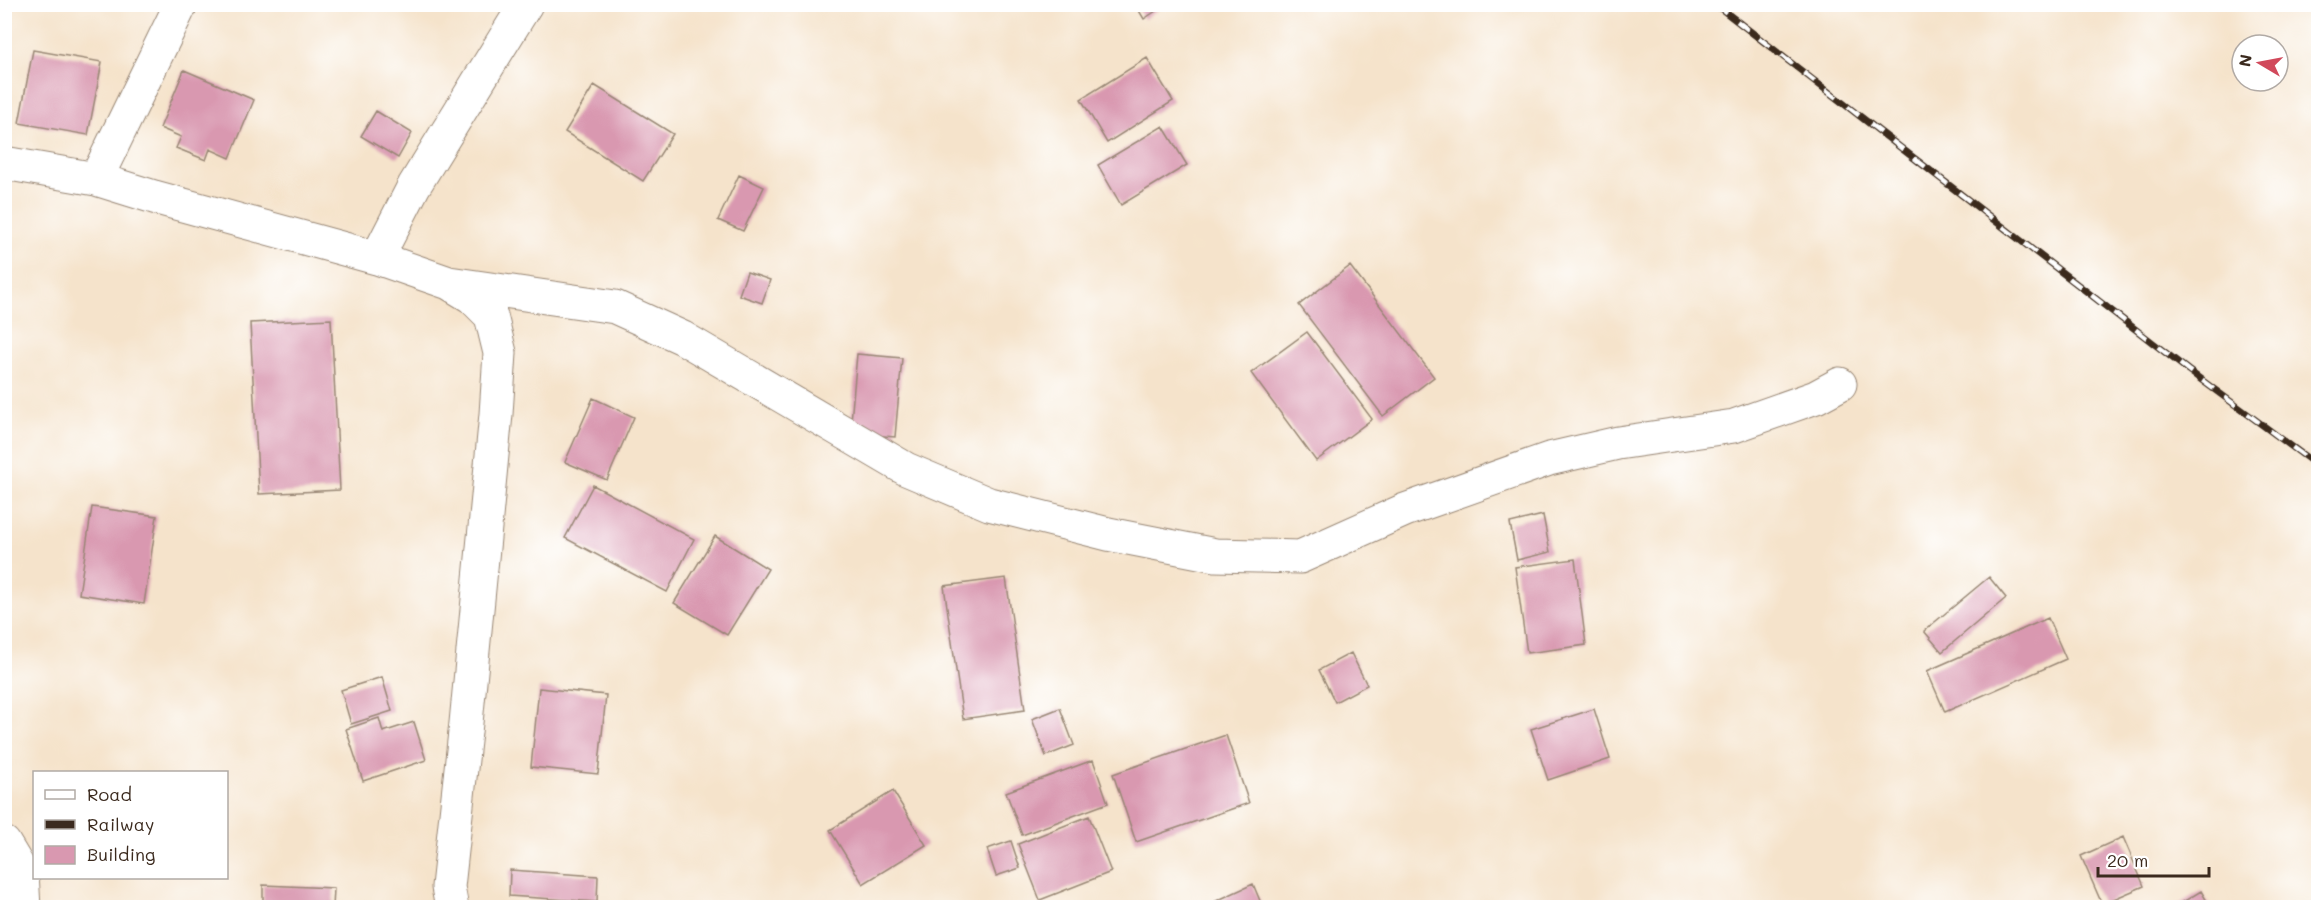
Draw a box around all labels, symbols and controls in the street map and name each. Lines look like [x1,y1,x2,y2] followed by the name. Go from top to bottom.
[2230,33,2290,93] north arrow
[2233,52,2256,68] text: N
[33,771,228,879] legend
[87,782,132,806] text: Road
[87,812,154,836] text: Railway
[2098,840,2209,878] scale bar
[87,842,155,866] text: Building
[2107,848,2148,872] text: 20 m

